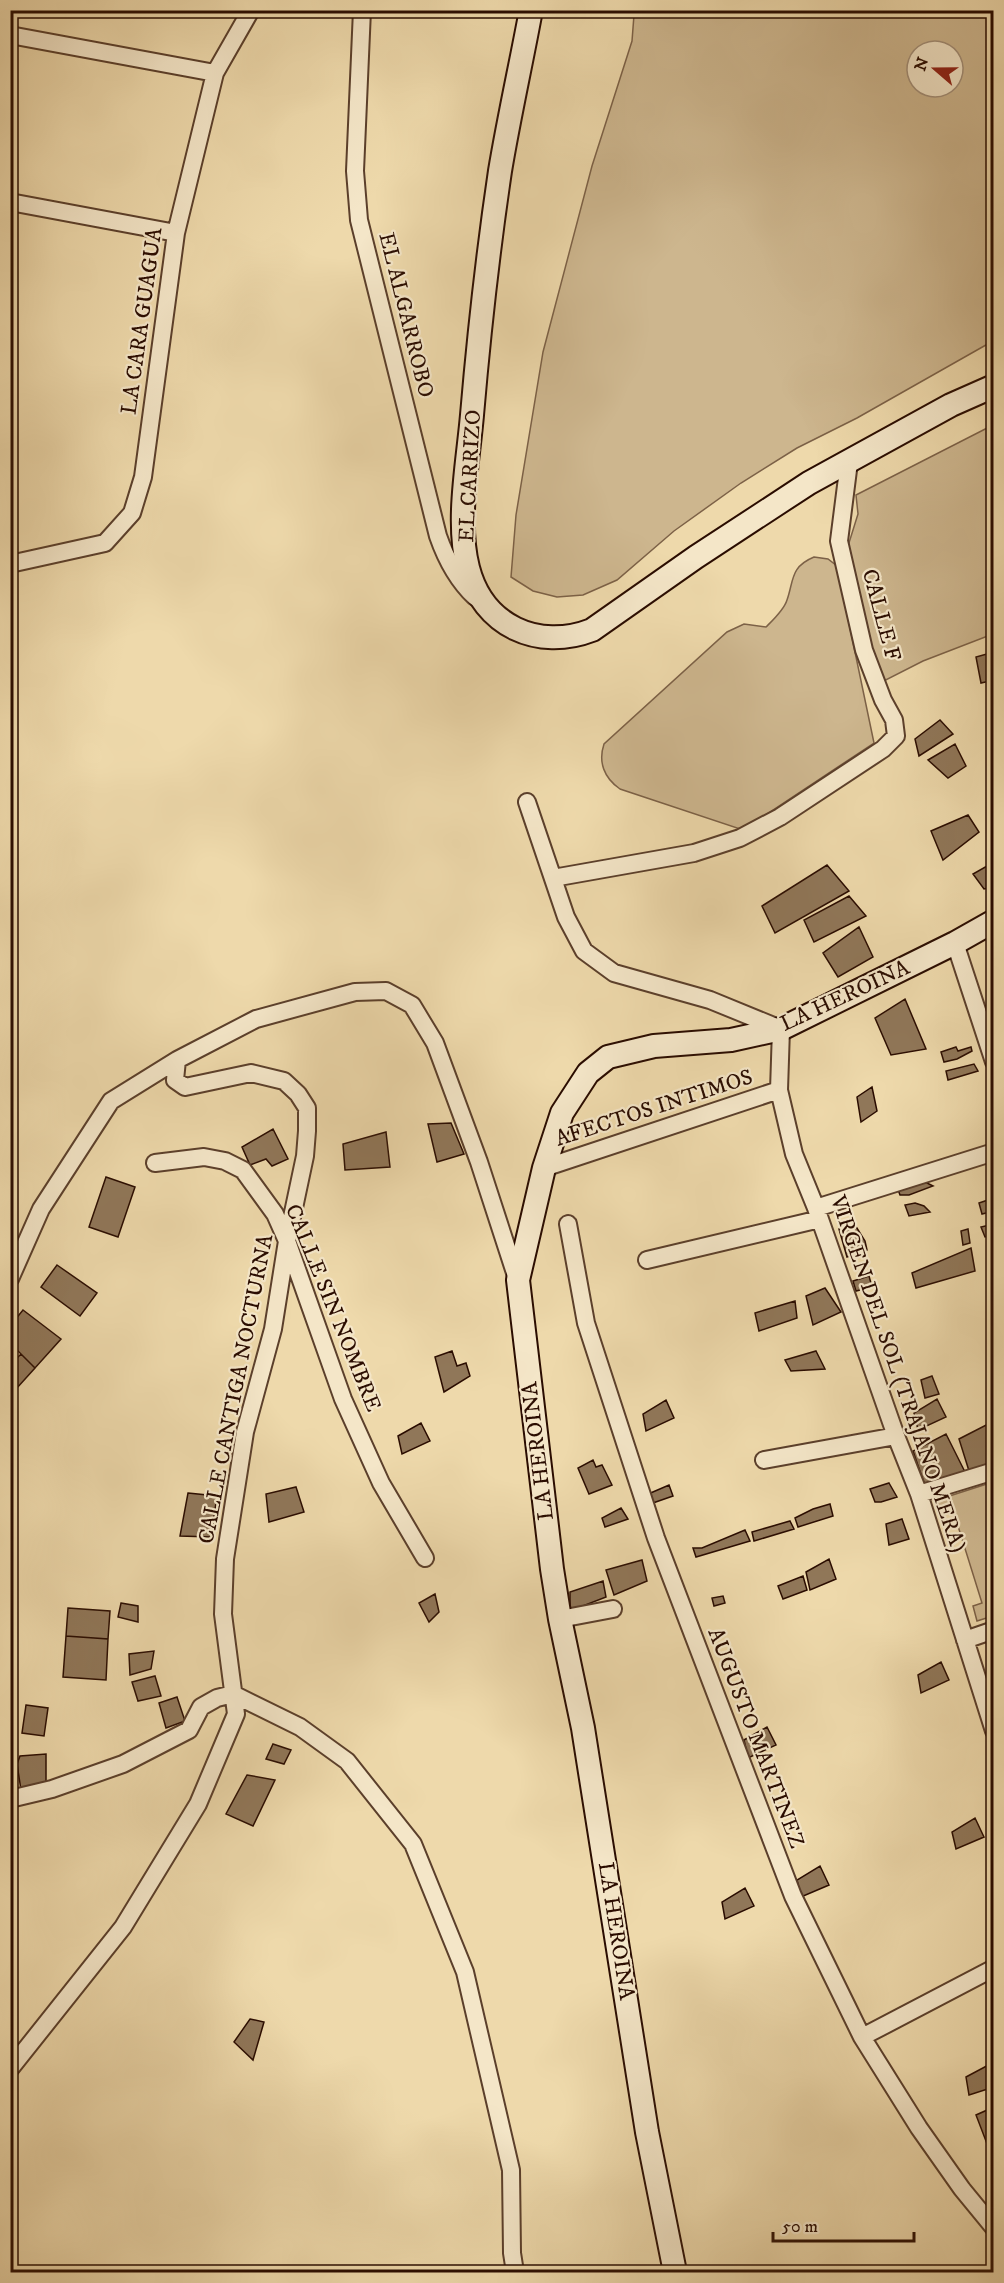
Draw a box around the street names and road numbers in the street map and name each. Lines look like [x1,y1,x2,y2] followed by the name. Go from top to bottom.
[116,225,169,416] street label: LA CARA GUAGUA
[372,230,440,400] street label: EL ALGARROBO
[453,409,487,543] street label: EL CARRIZO
[856,566,906,664] street label: CALLE F
[776,954,915,1038] street label: LA HEROINA
[552,1063,756,1153] street label: AFECTOS INTIMOS
[824,1191,972,1556] street label: VIRGEN DEL SOL (TRAJANO MERA)
[279,1200,387,1416] street label: CALLE SIN NOMBRE
[193,1231,279,1546] street label: CALLE CANTIGA NOCTURNA
[516,1379,560,1522] street label: LA HEROINA
[702,1624,810,1852] street label: AUGUSTO MARTINEZ
[592,1860,640,2003] street label: LA HEROINA

